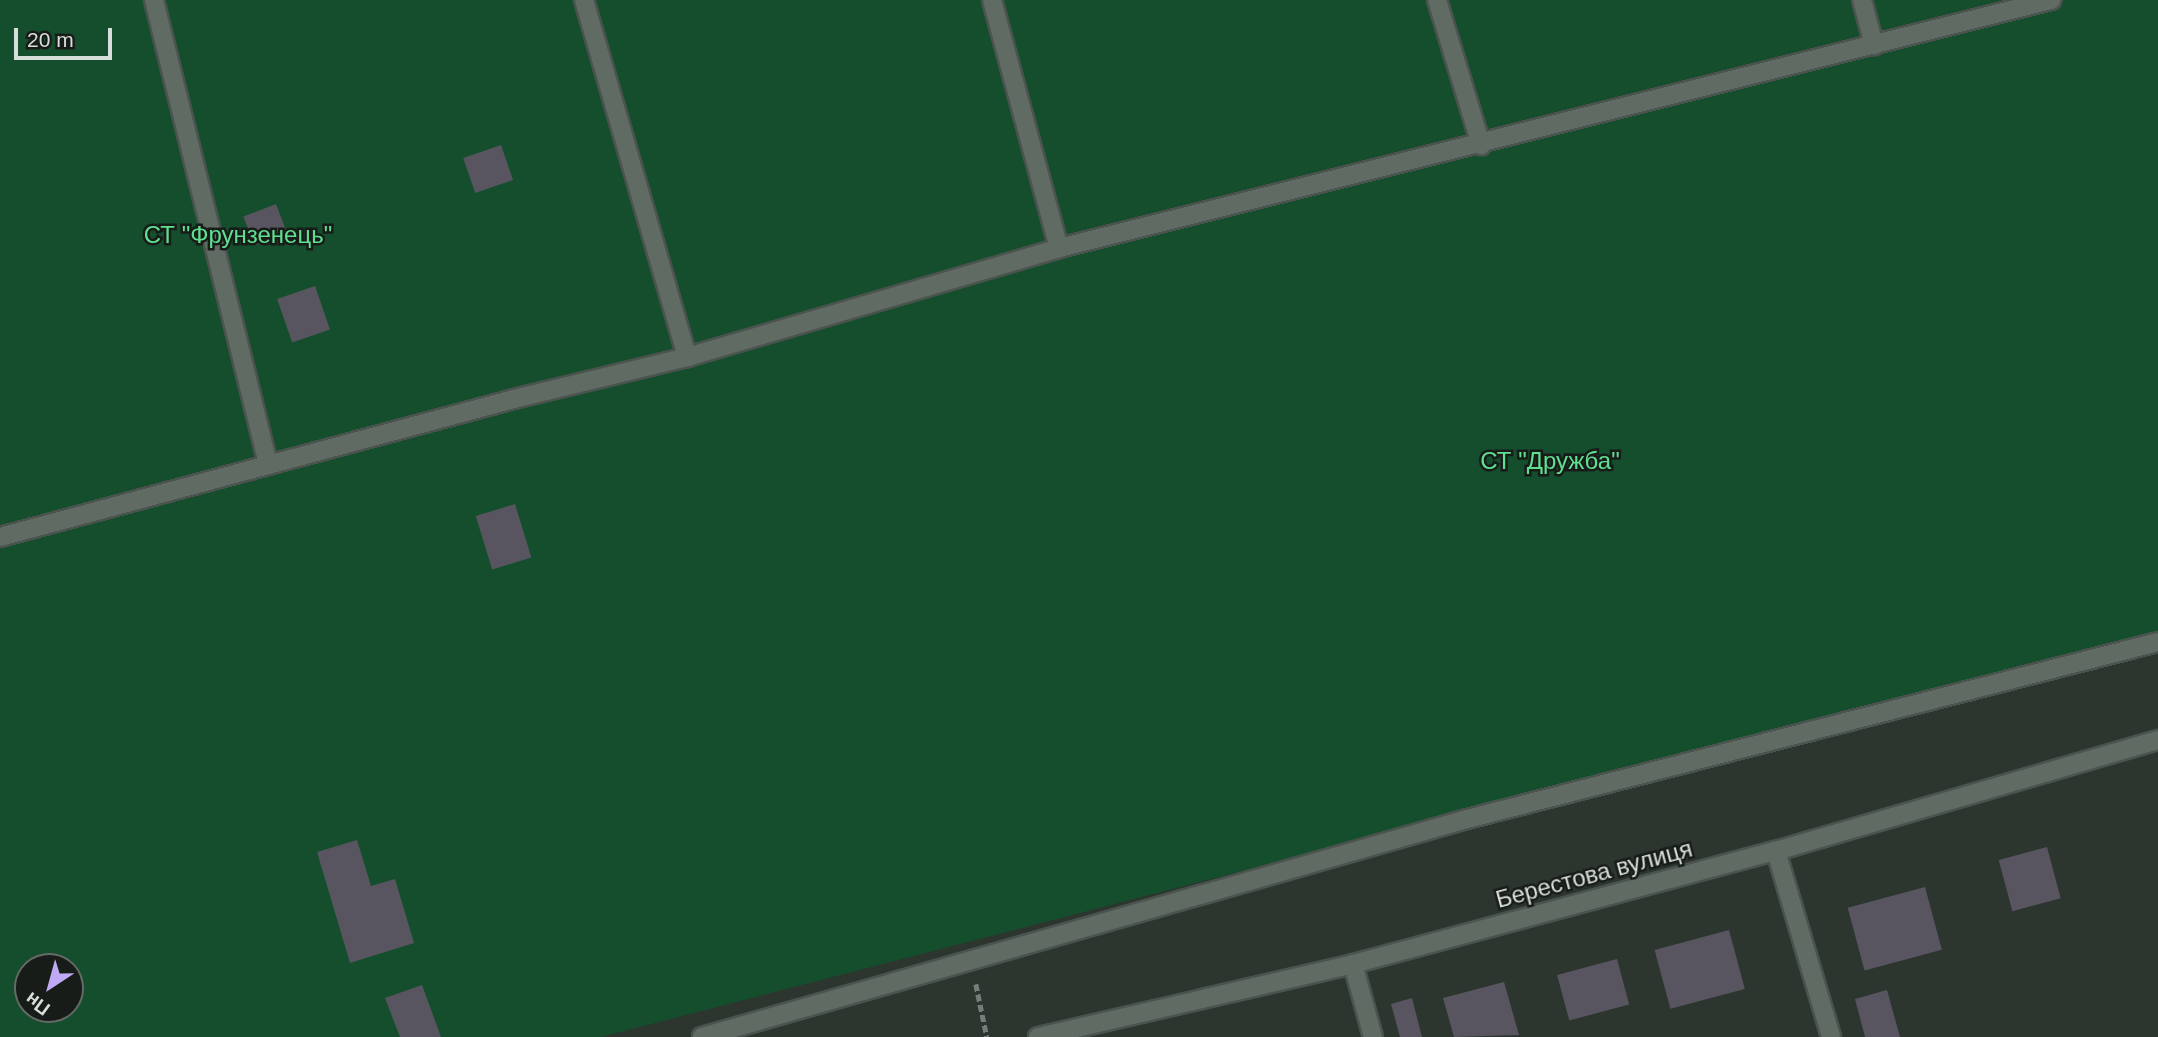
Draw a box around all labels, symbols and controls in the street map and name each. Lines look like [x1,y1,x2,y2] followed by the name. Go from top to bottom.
[18,14,116,58] scale bar
[27,28,74,51] text: 20 m
[144,221,332,249] park label: СТ "Фрунзенець"
[1480,447,1620,475] park label: СТ "Дружба"
[1493,834,1695,914] street label: Берестова вулиця
[14,953,84,1023] north arrow
[21,988,54,1020] text: Пн

